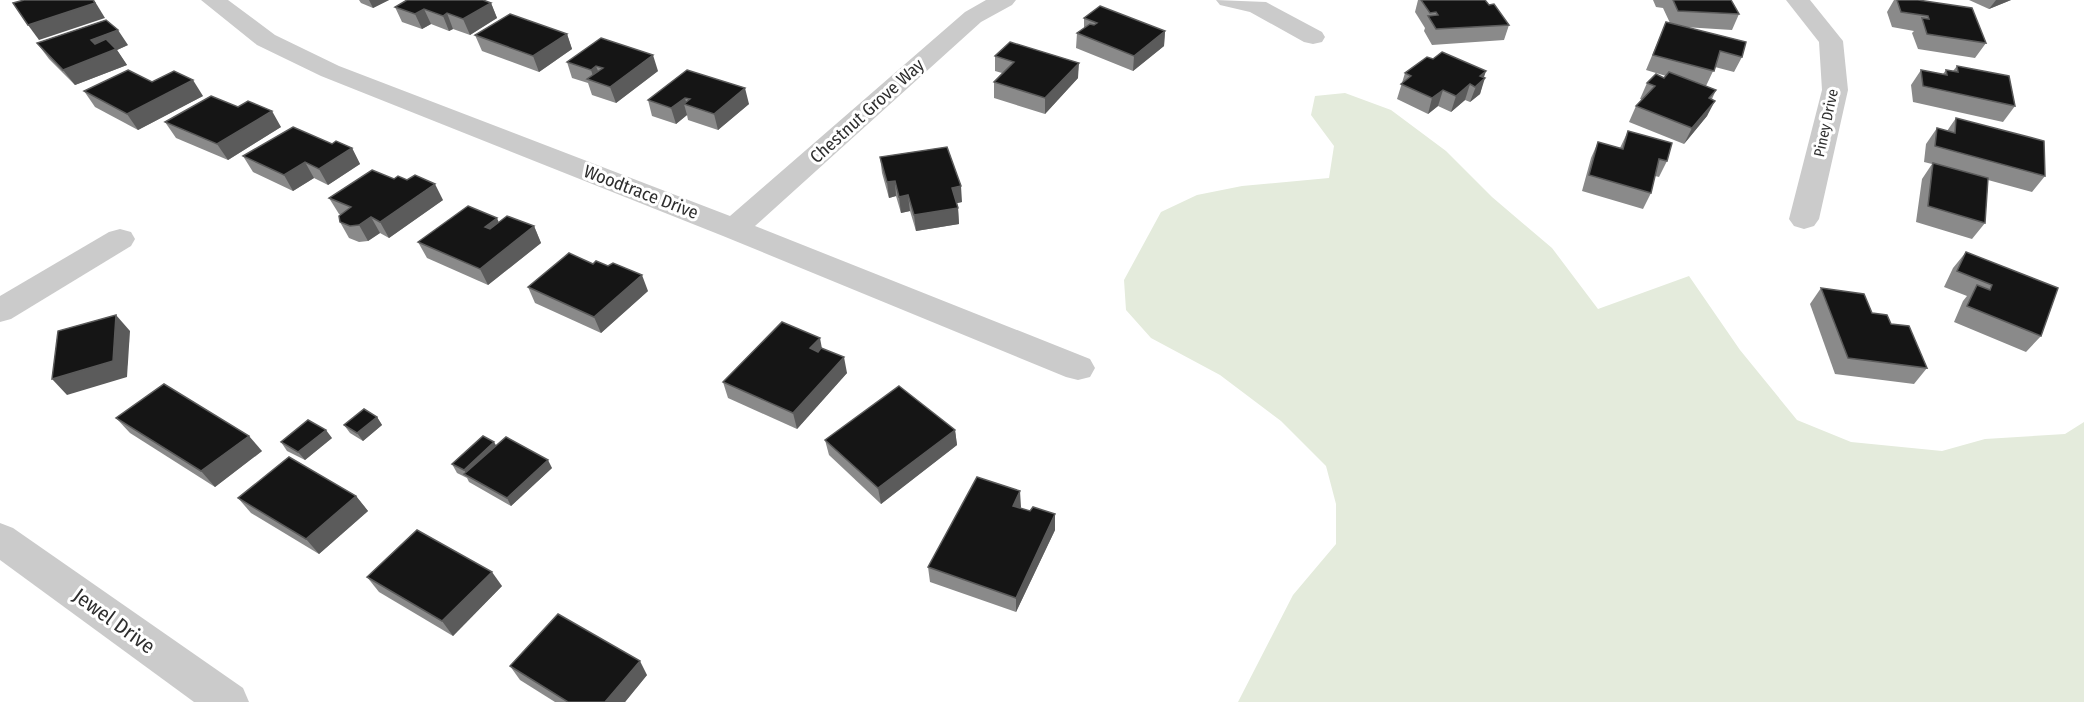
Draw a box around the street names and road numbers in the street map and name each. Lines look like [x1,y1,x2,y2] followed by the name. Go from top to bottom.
[805,54,929,168] street label: Chestnut Grove Way
[1810,87,1842,159] street label: Piney Drive
[581,160,701,224] street label: Woodtrace Drive
[68,583,160,659] street label: Jewel Drive

